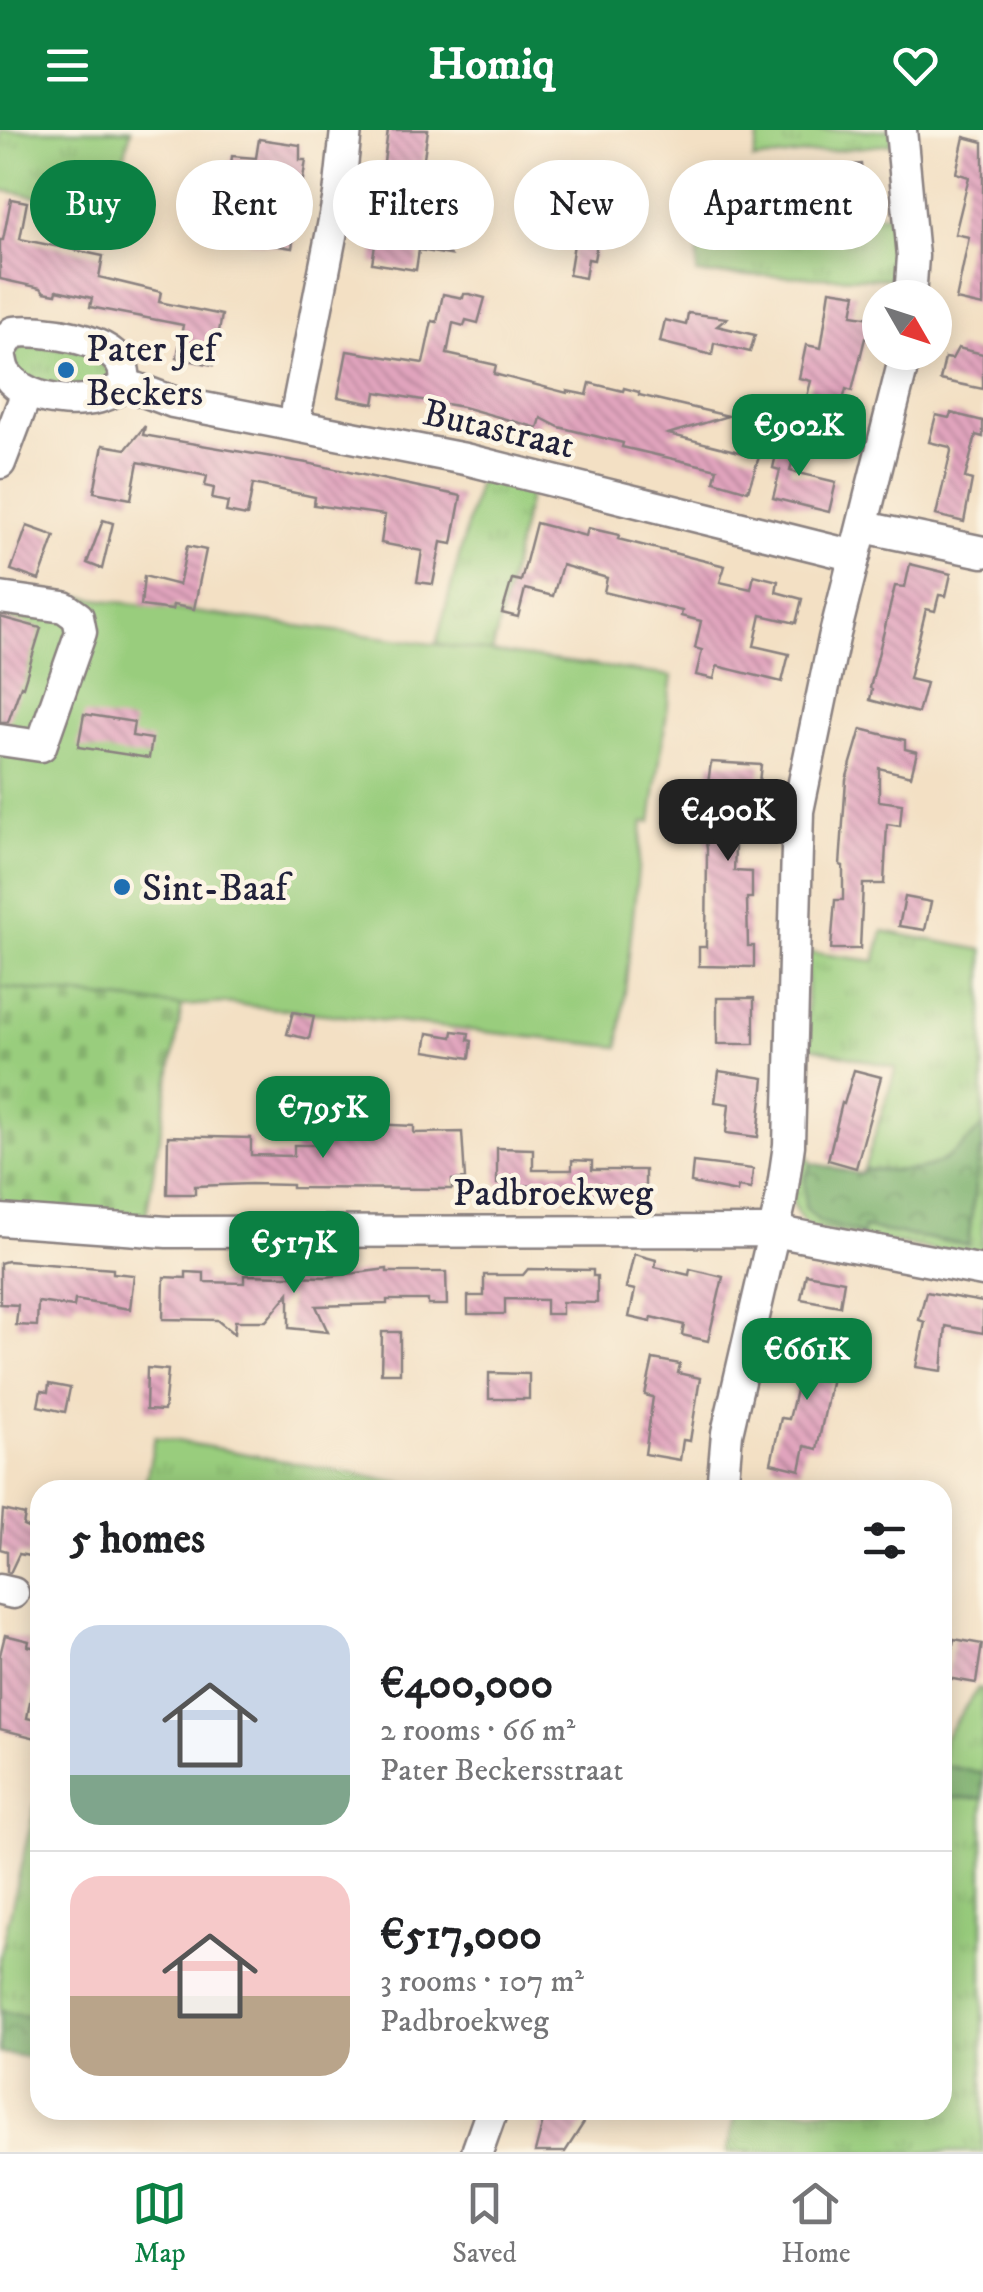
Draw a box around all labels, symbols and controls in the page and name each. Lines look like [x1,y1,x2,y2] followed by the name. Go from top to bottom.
[428,37,555,93] text: Homiq
[40,38,95,93] icon: menu
[888,38,943,93] icon: heart
[30,160,156,250] chip: Buy
[176,160,313,250] chip: Rent
[333,160,494,250] chip: Filters
[514,160,649,250] chip: New
[669,160,888,250] chip: Apartment
[862,280,952,370] north arrow
[862,280,952,370] map controls
[86,326,223,418] place label: Pater Jef Beckers
[55,359,77,381] marker: Pater Jef Beckers
[418,389,579,471] street label: Butastraat
[729,394,869,479] pin: €902K
[754,406,844,446] text: €902K
[658,779,798,864] pin: €400K
[681,791,775,831] text: €400K
[142,865,293,913] place label: Sint-Baaf
[111,876,133,898] marker: Sint-Baaf
[253,1076,393,1161] pin: €795K
[278,1088,368,1128] text: €795K
[453,1170,654,1218] street label: Padbroekweg
[224,1211,364,1296] pin: €517K
[251,1223,337,1263] text: €517K
[737,1318,877,1403] pin: €661K
[764,1330,850,1370] text: €661K
[857,1513,912,1568] icon: filters
[70,1514,205,1566] text: 5 homes
[380,1659,553,1711] text: €400,000
[150,1665,270,1785] icon: home
[380,1711,575,1751] text: 2 rooms · 66 m²
[380,1751,623,1791] text: Pater Beckersstraat
[380,1910,542,1962] text: €517,000
[150,1916,270,2036] icon: home
[380,1962,584,2002] text: 3 rooms · 107 m²
[380,2002,549,2042] text: Padbroekweg
[132,2176,187,2271] tab: Map
[452,2176,517,2271] tab: Saved
[781,2176,851,2271] tab: Home

